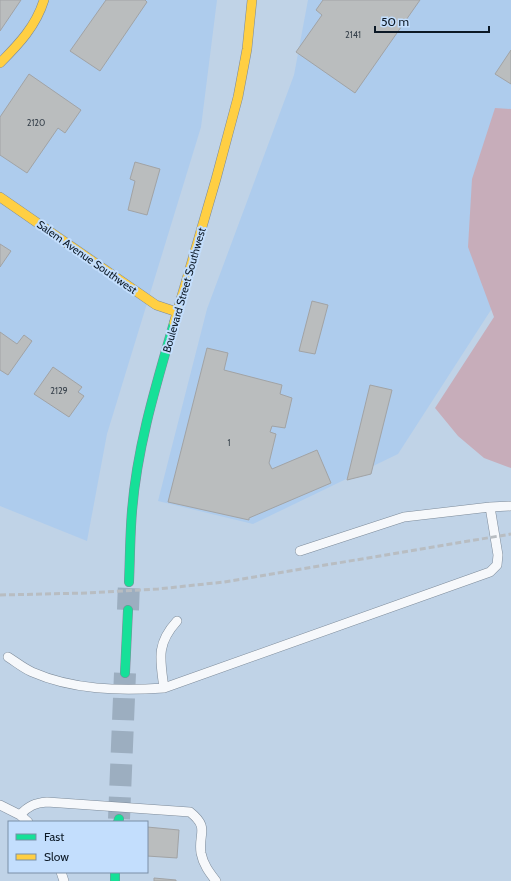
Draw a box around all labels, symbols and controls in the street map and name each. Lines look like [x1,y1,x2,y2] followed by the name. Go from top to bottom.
[375,8,489,34] scale bar
[381,14,409,29] text: 50 m
[345,29,361,40] house number: 2141
[27,117,45,128] house number: 2120
[34,217,140,297] street label: Salem Avenue Southwest
[159,226,209,354] street label: Boulevard Street Southwest
[50,385,68,396] house number: 2129
[228,437,231,448] house number: 1
[8,821,148,873] legend
[44,829,64,844] text: Fast
[44,849,69,864] text: Slow

